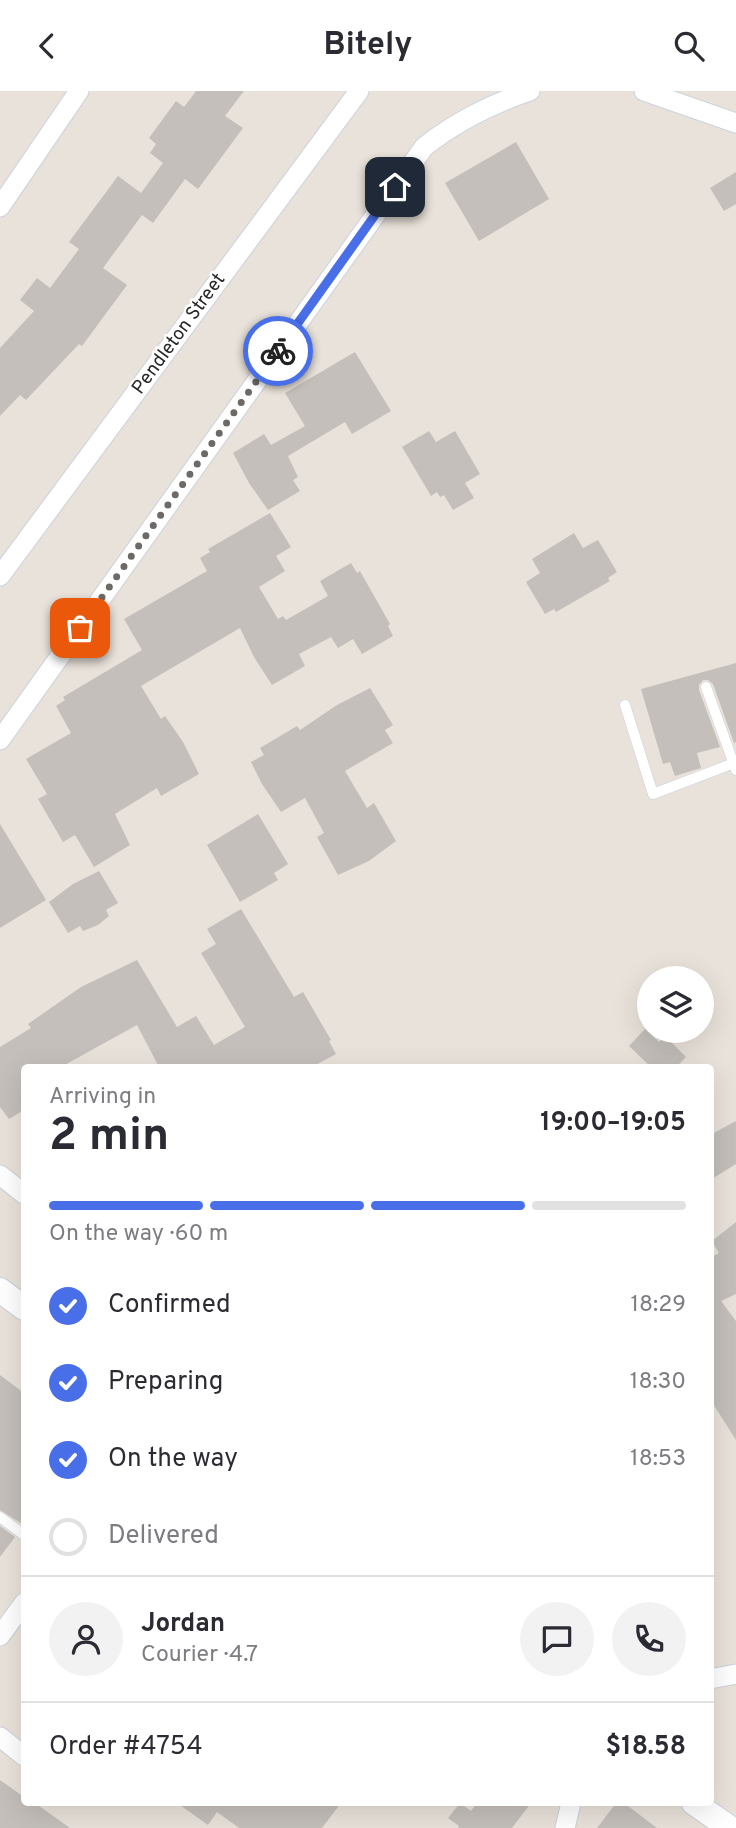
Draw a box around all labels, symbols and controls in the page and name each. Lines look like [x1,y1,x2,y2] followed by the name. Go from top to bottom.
[324,26,412,66] text: Bitely
[28,27,66,65] icon: back
[670,27,708,65] icon: search
[365,157,425,217] pin
[376,168,414,206] icon: home
[127,269,231,399] street label: Pendleton Street
[243,316,313,386] courier
[259,332,297,370] icon: bike
[50,598,110,658] pin
[61,609,99,647] icon: bag
[637,966,714,1043] map controls
[637,966,714,1043] button: layers
[49,1083,156,1112] text: Arriving in
[540,1107,686,1140] text: 19:00–19:05
[49,1108,169,1167] text: 2 min
[49,1220,228,1249] text: On the way · 60 m
[49,1287,87,1325] icon: check
[108,1289,231,1322] text: Confirmed
[630,1291,686,1320] text: 18:29
[49,1364,87,1402] icon: check
[108,1366,223,1399] text: Preparing
[630,1368,686,1397] text: 18:30
[49,1441,87,1479] icon: check
[108,1443,238,1476] text: On the way
[630,1445,686,1474] text: 18:53
[108,1520,219,1553] text: Delivered
[49,1602,123,1676] button: person
[520,1602,594,1676] button: chat
[612,1602,686,1676] button: phone
[141,1608,225,1641] text: Jordan
[141,1641,258,1670] text: Courier · 4.7
[49,1731,203,1764] text: Order #4754
[606,1731,686,1764] text: $18.58

